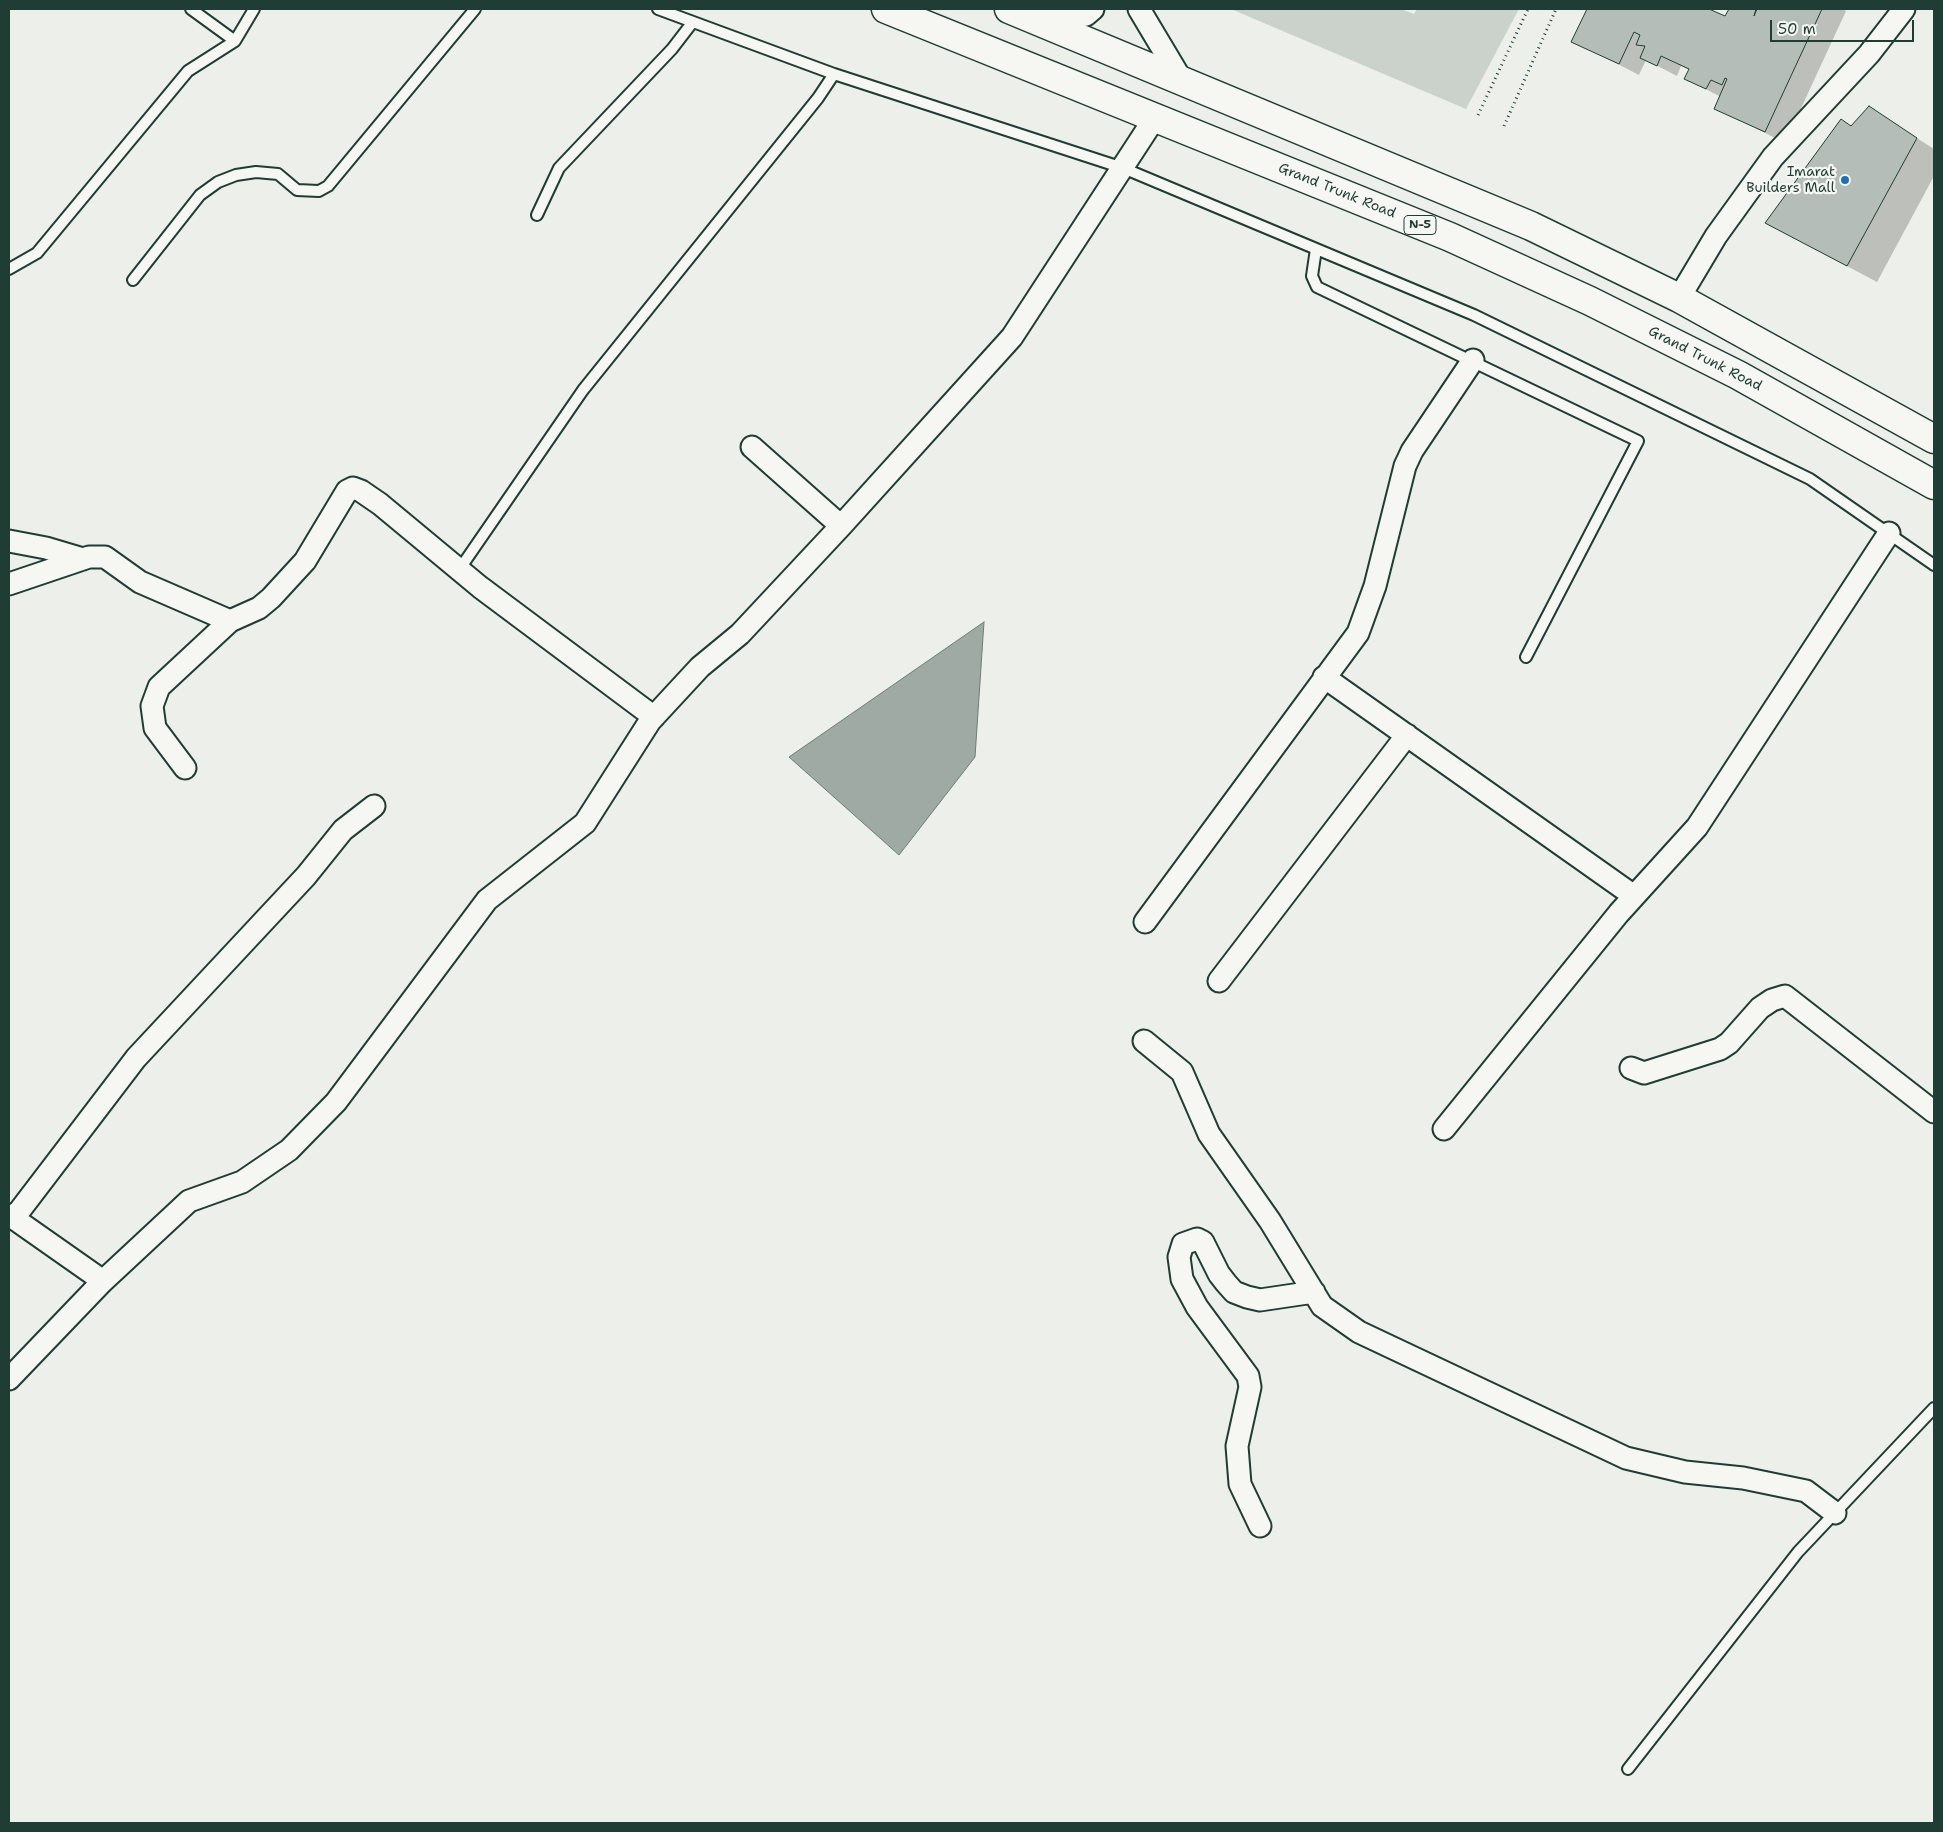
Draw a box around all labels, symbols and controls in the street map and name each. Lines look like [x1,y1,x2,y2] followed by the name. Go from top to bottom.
[1773,10,1917,42] scale bar
[1778,19,1816,39] text: 50 m
[1276,160,1398,222] street label: Grand Trunk Road
[1746,164,1835,196] place label: Imarat Builders Mall
[1839,174,1851,186] marker: Imarat Builders Mall
[1404,216,1436,234] road number: N-5
[1645,323,1765,395] street label: Grand Trunk Road

